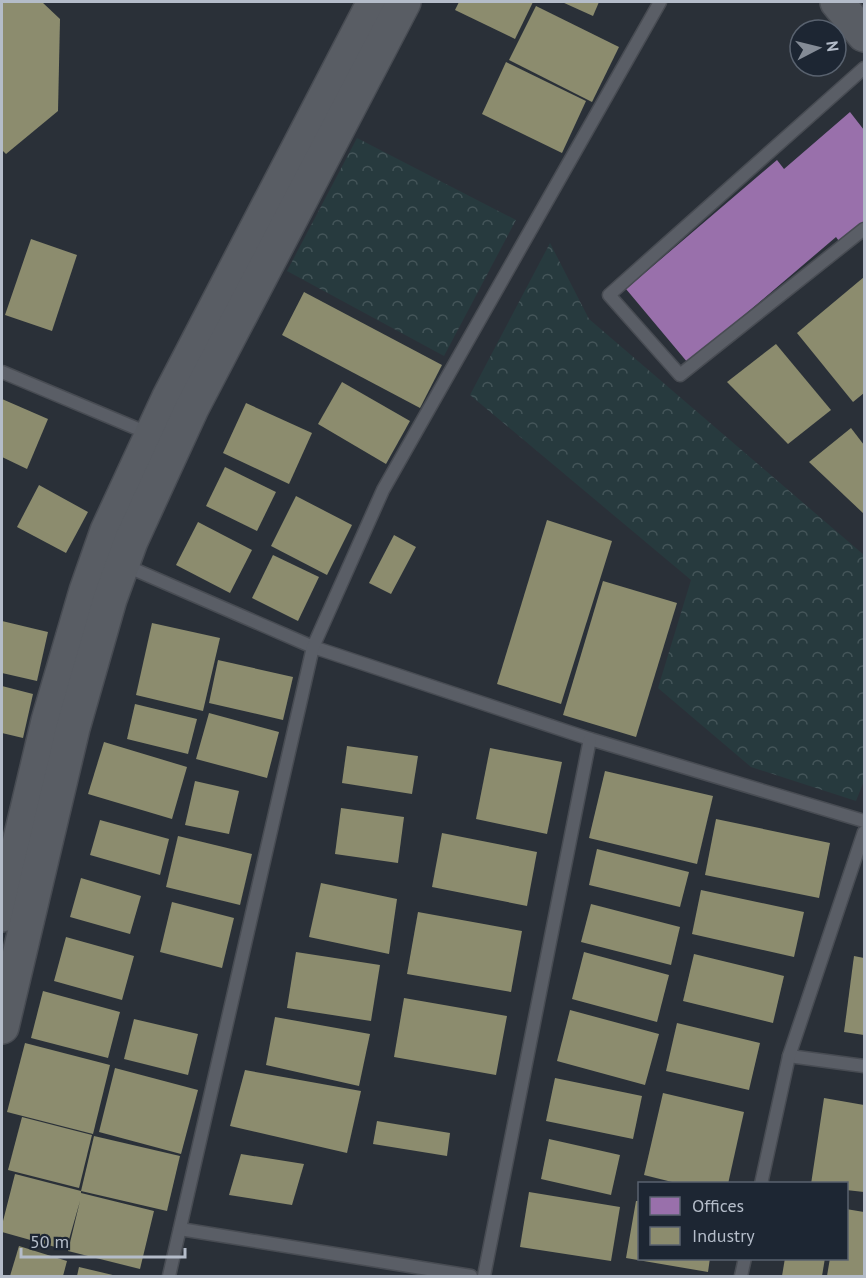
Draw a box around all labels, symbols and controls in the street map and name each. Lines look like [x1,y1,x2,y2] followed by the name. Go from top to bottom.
[788,18,848,78] north arrow
[822,40,843,53] text: N
[638,1182,848,1260] legend
[692,1194,744,1217] text: Offices
[21,1221,184,1259] scale bar
[692,1224,755,1247] text: Industry
[30,1230,69,1253] text: 50 m

